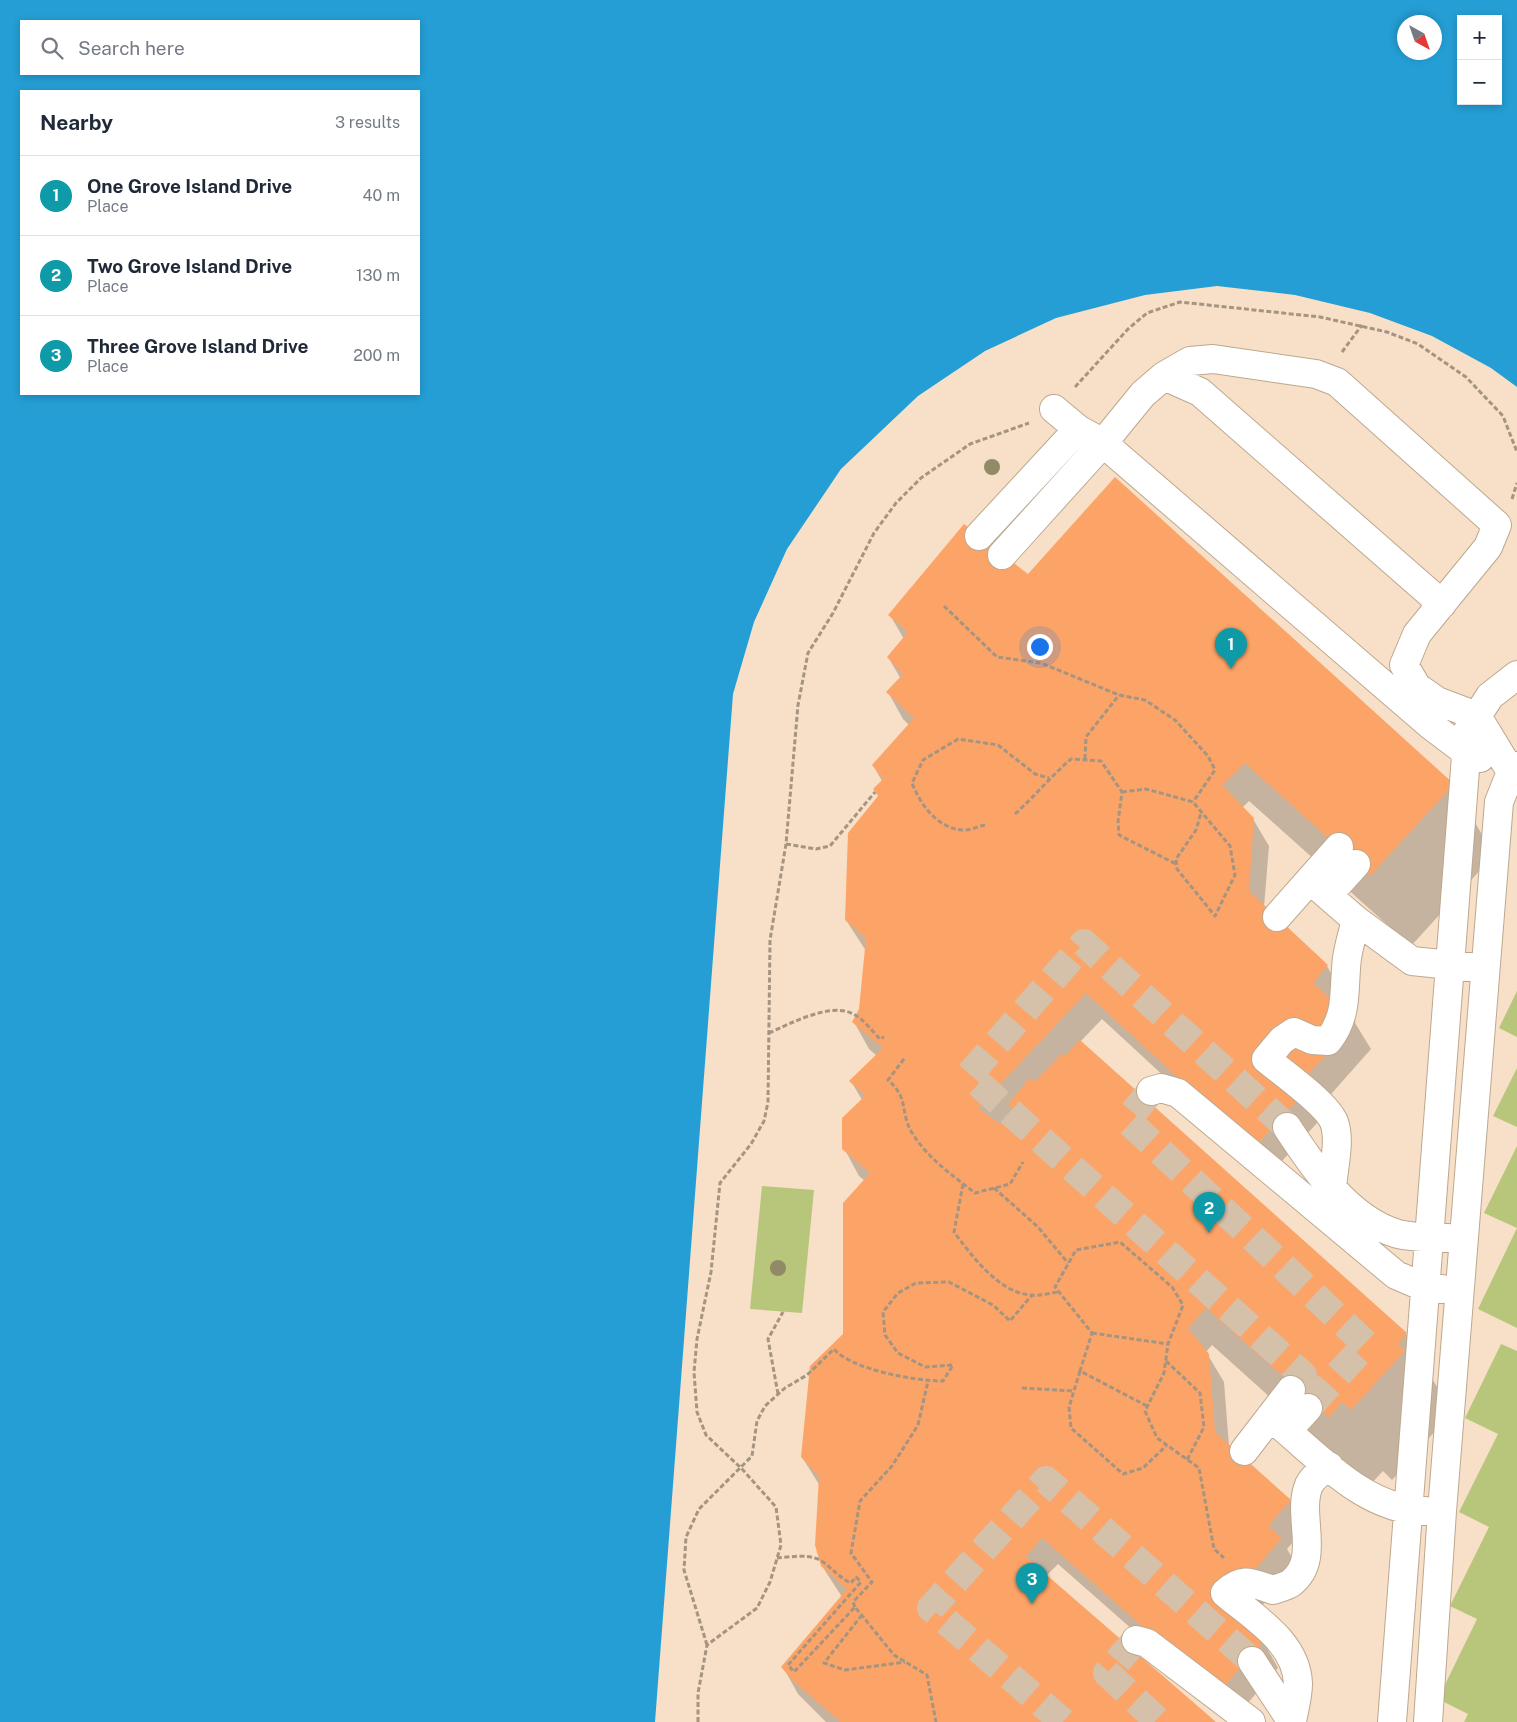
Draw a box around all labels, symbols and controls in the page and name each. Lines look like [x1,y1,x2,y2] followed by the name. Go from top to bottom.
[1397,15,1442,60] north arrow
[1457,15,1502,105] map controls
[1457,15,1502,60] button: +
[20,20,420,75] search box
[38,34,66,62] icon: search
[78,37,185,59] text: Search here
[1457,60,1502,105] button: −
[40,110,113,135] text: Nearby
[335,113,400,132] text: 3 results
[87,175,292,197] text: One Grove Island Drive
[53,186,59,205] text: 1
[362,186,400,205] text: 40 m
[87,197,129,216] text: Place
[87,255,292,277] text: Two Grove Island Drive
[51,266,61,285] text: 2
[356,266,400,285] text: 130 m
[87,277,129,296] text: Place
[87,335,309,357] text: Three Grove Island Drive
[51,346,61,365] text: 3
[353,346,400,365] text: 200 m
[87,357,129,376] text: Place
[1215,628,1247,669] pin: 1
[1027,634,1053,660] your location
[1193,1192,1225,1233] pin: 2
[1016,1563,1048,1604] pin: 3

